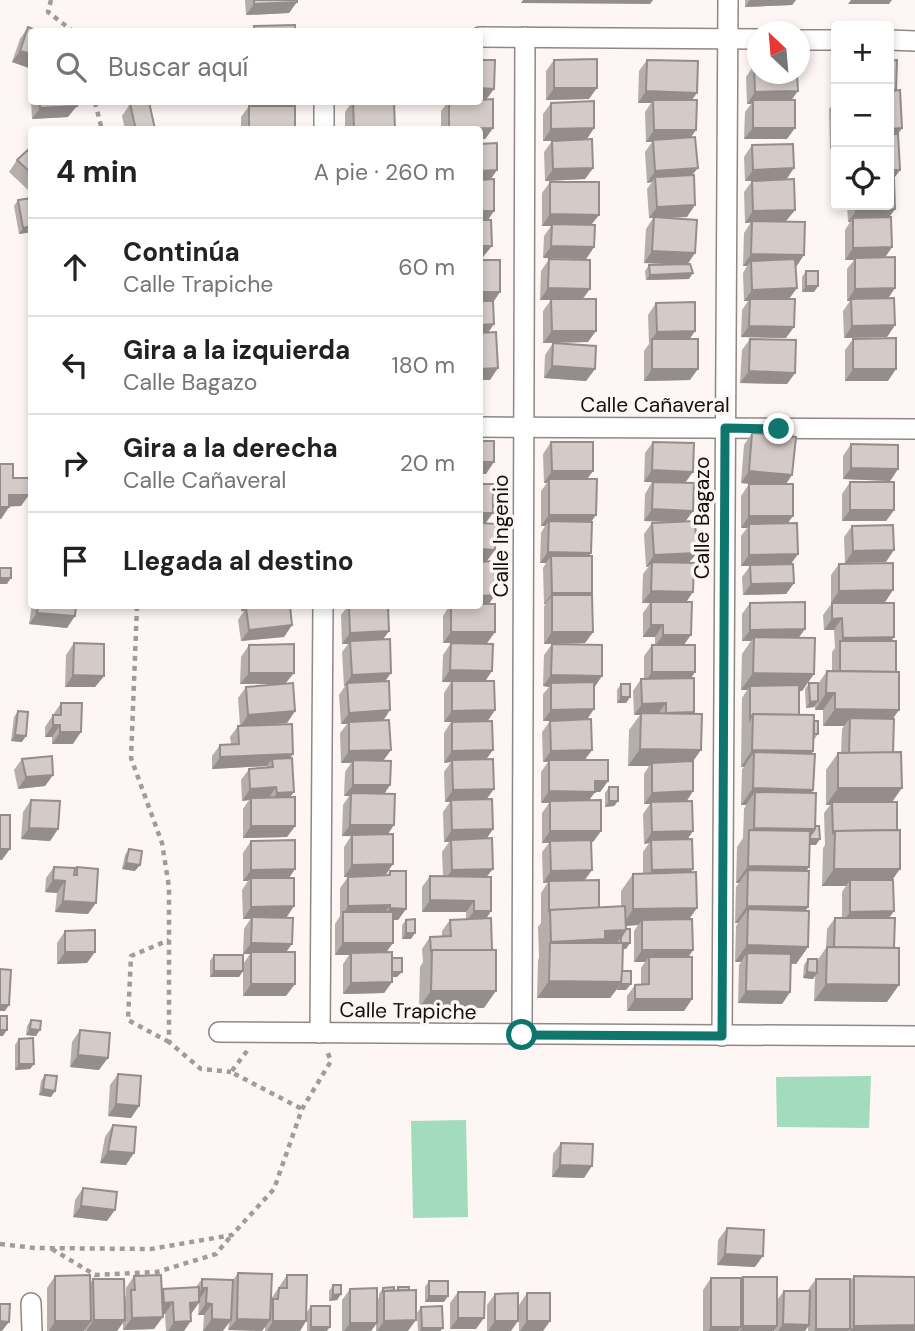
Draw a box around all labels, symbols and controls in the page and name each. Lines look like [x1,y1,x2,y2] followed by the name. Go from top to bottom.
[747,21,810,84] north arrow
[831,21,894,210] map controls
[831,21,894,84] button: +
[28,28,483,105] search box
[52,48,90,86] icon: search
[108,50,248,84] text: Buscar aquí
[831,84,894,147] button: −
[831,147,894,210] button: locate
[56,152,138,191] text: 4 min
[314,157,455,187] text: A pie · 260 m
[123,235,240,269] text: Continúa
[56,248,94,286] icon: ahead
[398,252,455,282] text: 60 m
[123,269,273,299] text: Calle Trapiche
[123,333,350,367] text: Gira a la izquierda
[56,346,94,384] icon: left
[391,350,455,380] text: 180 m
[123,367,257,397] text: Calle Bagazo
[580,391,730,419] street label: Calle Cañaveral
[763,413,794,444] route end
[123,431,338,465] text: Gira a la derecha
[56,444,94,482] icon: right
[400,448,455,478] text: 20 m
[688,457,716,579] street label: Calle Bagazo
[123,465,286,495] text: Calle Cañaveral
[487,474,515,598] street label: Calle Ingenio
[56,542,94,580] icon: arrive
[123,544,354,578] text: Llegada al destino
[339,996,477,1026] street label: Calle Trapiche
[506,1019,537,1050] route start

